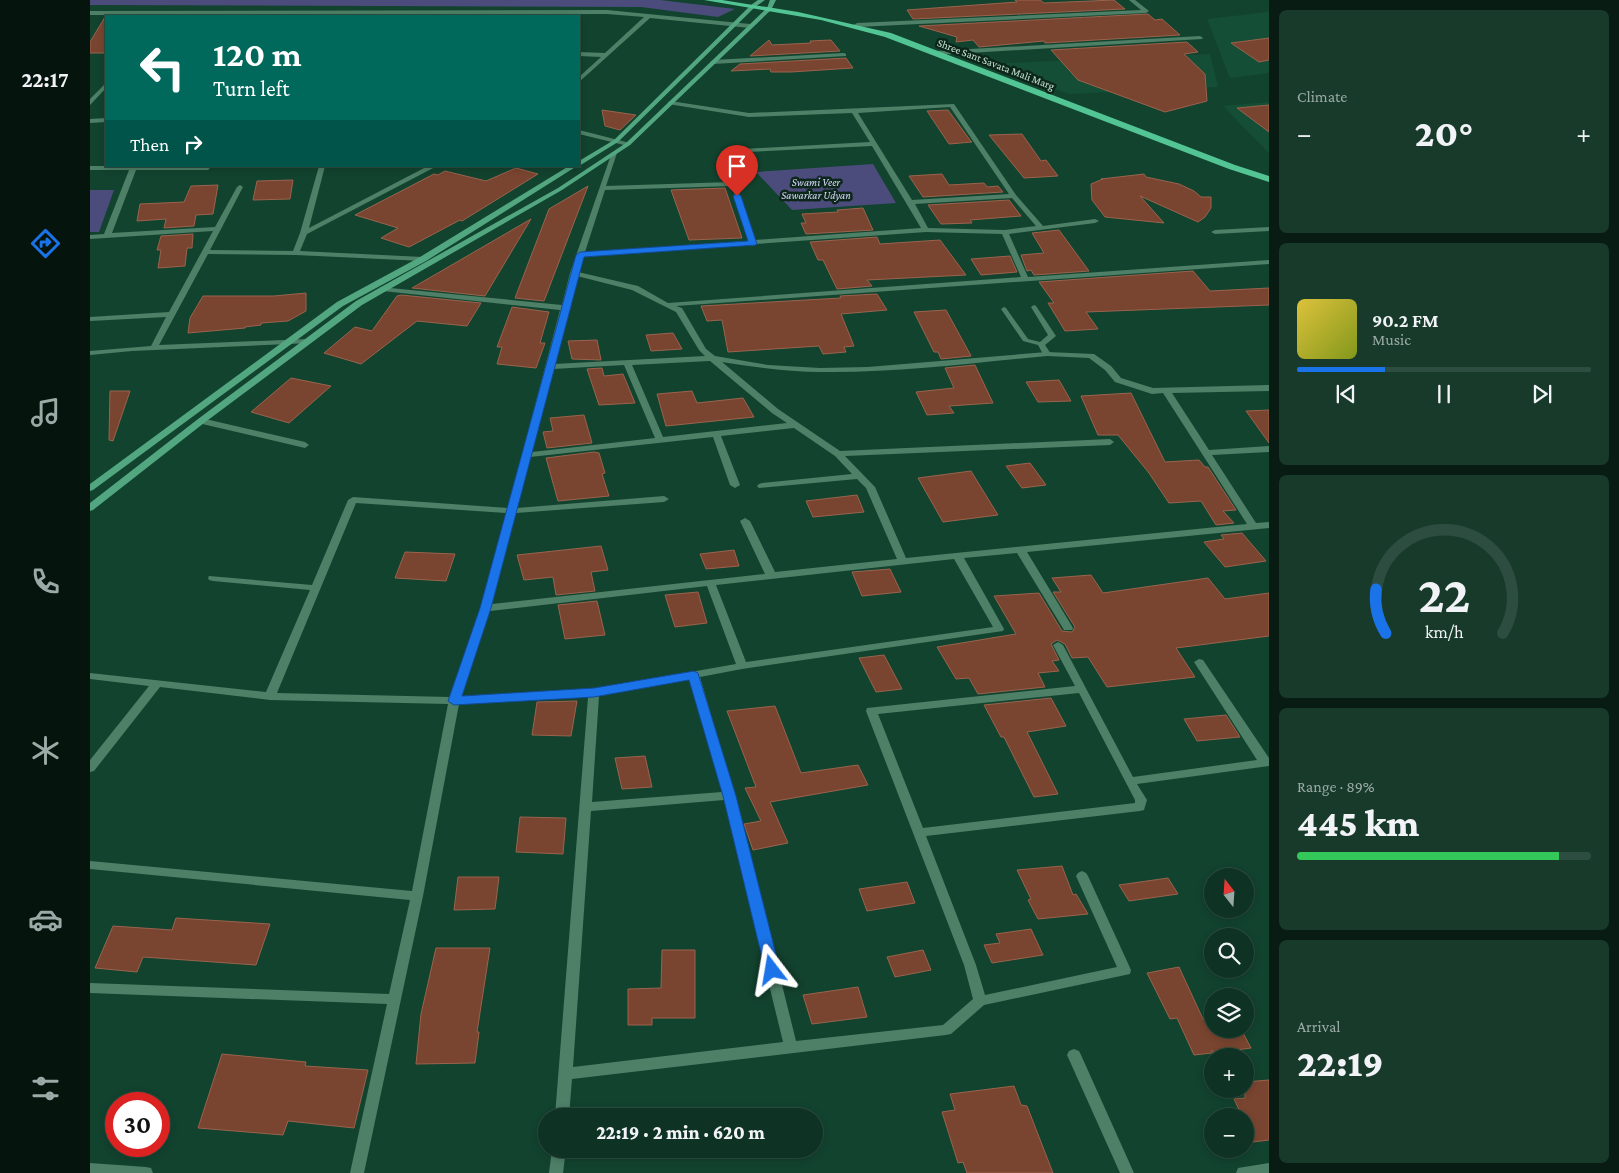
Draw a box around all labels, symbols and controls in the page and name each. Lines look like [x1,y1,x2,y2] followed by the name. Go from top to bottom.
[130,35,195,100] icon: left
[213,35,302,74] text: 120 m
[935,36,1057,93] street label: Shree Sant Savata Mali Marg
[21,67,69,92] text: 22:17
[213,76,290,101] text: Turn left
[1297,88,1347,105] text: Climate
[1415,112,1473,154] text: 20°
[1297,118,1312,149] text: −
[1576,118,1591,149] text: +
[179,130,207,158] icon: right
[130,134,169,155] text: Then
[716,145,758,196] pin
[723,152,751,180] icon: arrive
[781,176,851,202] park label: Swami Veer Sawarkar Udyan
[28,226,63,261] icon: directions
[1372,310,1439,331] text: 90.2 FM
[1372,331,1411,348] text: Music
[1332,380,1360,408] icon: previous
[1430,380,1458,408] icon: pause
[1528,380,1556,408] icon: next
[28,395,63,430] icon: music
[28,564,63,599] icon: phone
[1418,565,1470,623] text: 22
[1425,622,1464,642] text: km/h
[28,733,63,768] icon: climate
[1297,778,1375,795] text: Range · 89%
[1297,802,1419,844] text: 445 km
[1204,868,1254,918] north arrow
[1204,868,1254,1158] map controls
[28,902,63,937] icon: car
[1204,928,1254,978] button: search
[745,943,797,995] position arrow
[1204,988,1254,1038] button: layers
[1297,1018,1341,1035] text: Arrival
[1297,1042,1384,1084] text: 22:19
[1204,1048,1254,1098] button: +
[28,1071,63,1106] icon: filters
[105,1092,170,1157] speed limit sign: 30
[1204,1108,1254,1158] button: −
[596,1122,765,1143] text: 22:19 · 2 min · 620 m

